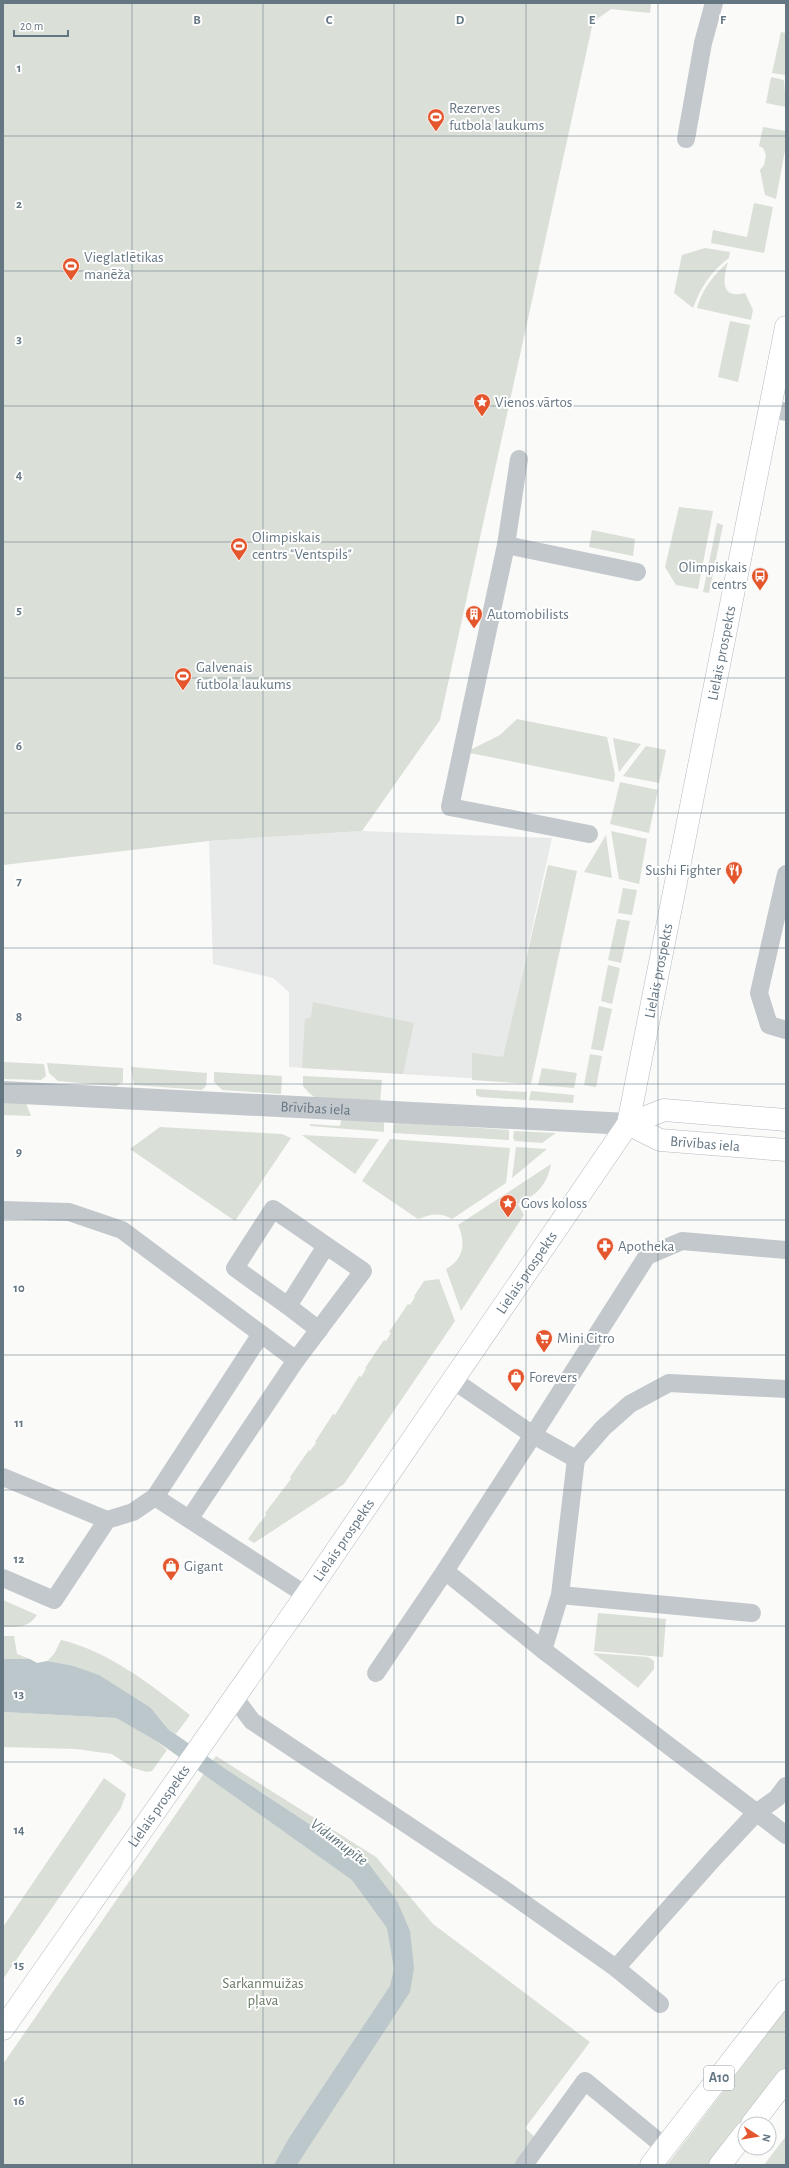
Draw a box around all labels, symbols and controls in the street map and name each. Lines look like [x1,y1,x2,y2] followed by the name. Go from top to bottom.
[14,12,68,38] scale bar
[193,14,201,27] text: B
[326,14,333,27] text: C
[456,14,465,27] text: D
[589,14,596,27] text: E
[720,14,727,27] text: F
[20,20,43,32] text: 20 m
[17,62,21,75] text: 1
[449,101,544,133] place label: Rezerves futbola laukums
[426,107,446,132] sports icon: Rezerves futbola laukums
[16,198,22,211] text: 2
[84,250,164,282] place label: Vieglatlētikas manēža
[61,256,81,281] sports icon: Vieglatlētikas manēža
[16,333,22,346] text: 3
[472,392,492,417] place icon: Vienos vārtos
[495,395,572,410] place label: Vienos vārtos
[16,469,23,482] text: 4
[252,530,352,562] place label: Olimpiskais centrs "Ventspils"
[229,536,249,561] sports icon: Olimpiskais centrs "Ventspils"
[679,560,747,592] place label: Olimpiskais centrs
[750,566,770,591] bus stop icon: Olimpiskais centrs
[16,604,22,617] text: 5
[464,604,484,629] building icon: Automobilists
[705,604,738,702] street label: Lielais prospekts
[487,607,569,622] place label: Automobilists
[196,660,291,692] place label: Galvenais futbola laukums
[173,666,193,691] sports icon: Galvenais futbola laukums
[16,740,22,753] text: 6
[724,860,744,885] restaurant icon: Sushi Fighter
[645,863,721,878] place label: Sushi Fighter
[16,875,22,888] text: 7
[642,922,675,1019] street label: Lielais prospekts
[16,1011,22,1024] text: 8
[280,1099,351,1117] street label: Brīvības iela
[669,1133,741,1154] street label: Brīvības iela
[16,1146,22,1159] text: 9
[498,1193,518,1218] place icon: Govs koloss
[521,1196,587,1211] place label: Govs koloss
[493,1229,560,1316] street label: Lielais prospekts
[595,1236,615,1261] pharmacy icon: Apotheka
[618,1239,674,1254] place label: Apotheka
[13,1282,25,1295] text: 10
[534,1328,554,1353] supermarket icon: Mini Citro
[557,1331,615,1346] place label: Mini Citro
[506,1367,526,1392] shop icon: Forevers
[529,1370,577,1385] place label: Forevers
[14,1417,24,1430] text: 11
[310,1496,377,1584] street label: Lielais prospekts
[14,1553,24,1566] text: 12
[161,1556,181,1581] shop icon: Gigant
[184,1559,223,1574] place label: Gigant
[14,1688,25,1701] text: 13
[125,1762,192,1850] street label: Lielais prospekts
[307,1815,371,1869] water label: Vidumupīte
[13,1824,25,1837] text: 14
[14,1959,25,1972] text: 15
[222,1976,304,2009] park label: Sarkanmuižas pļava
[704,2066,734,2090] road number: A10
[14,2095,24,2108] text: 16
[737,2116,777,2156] north arrow
[760,2133,772,2143] text: N

